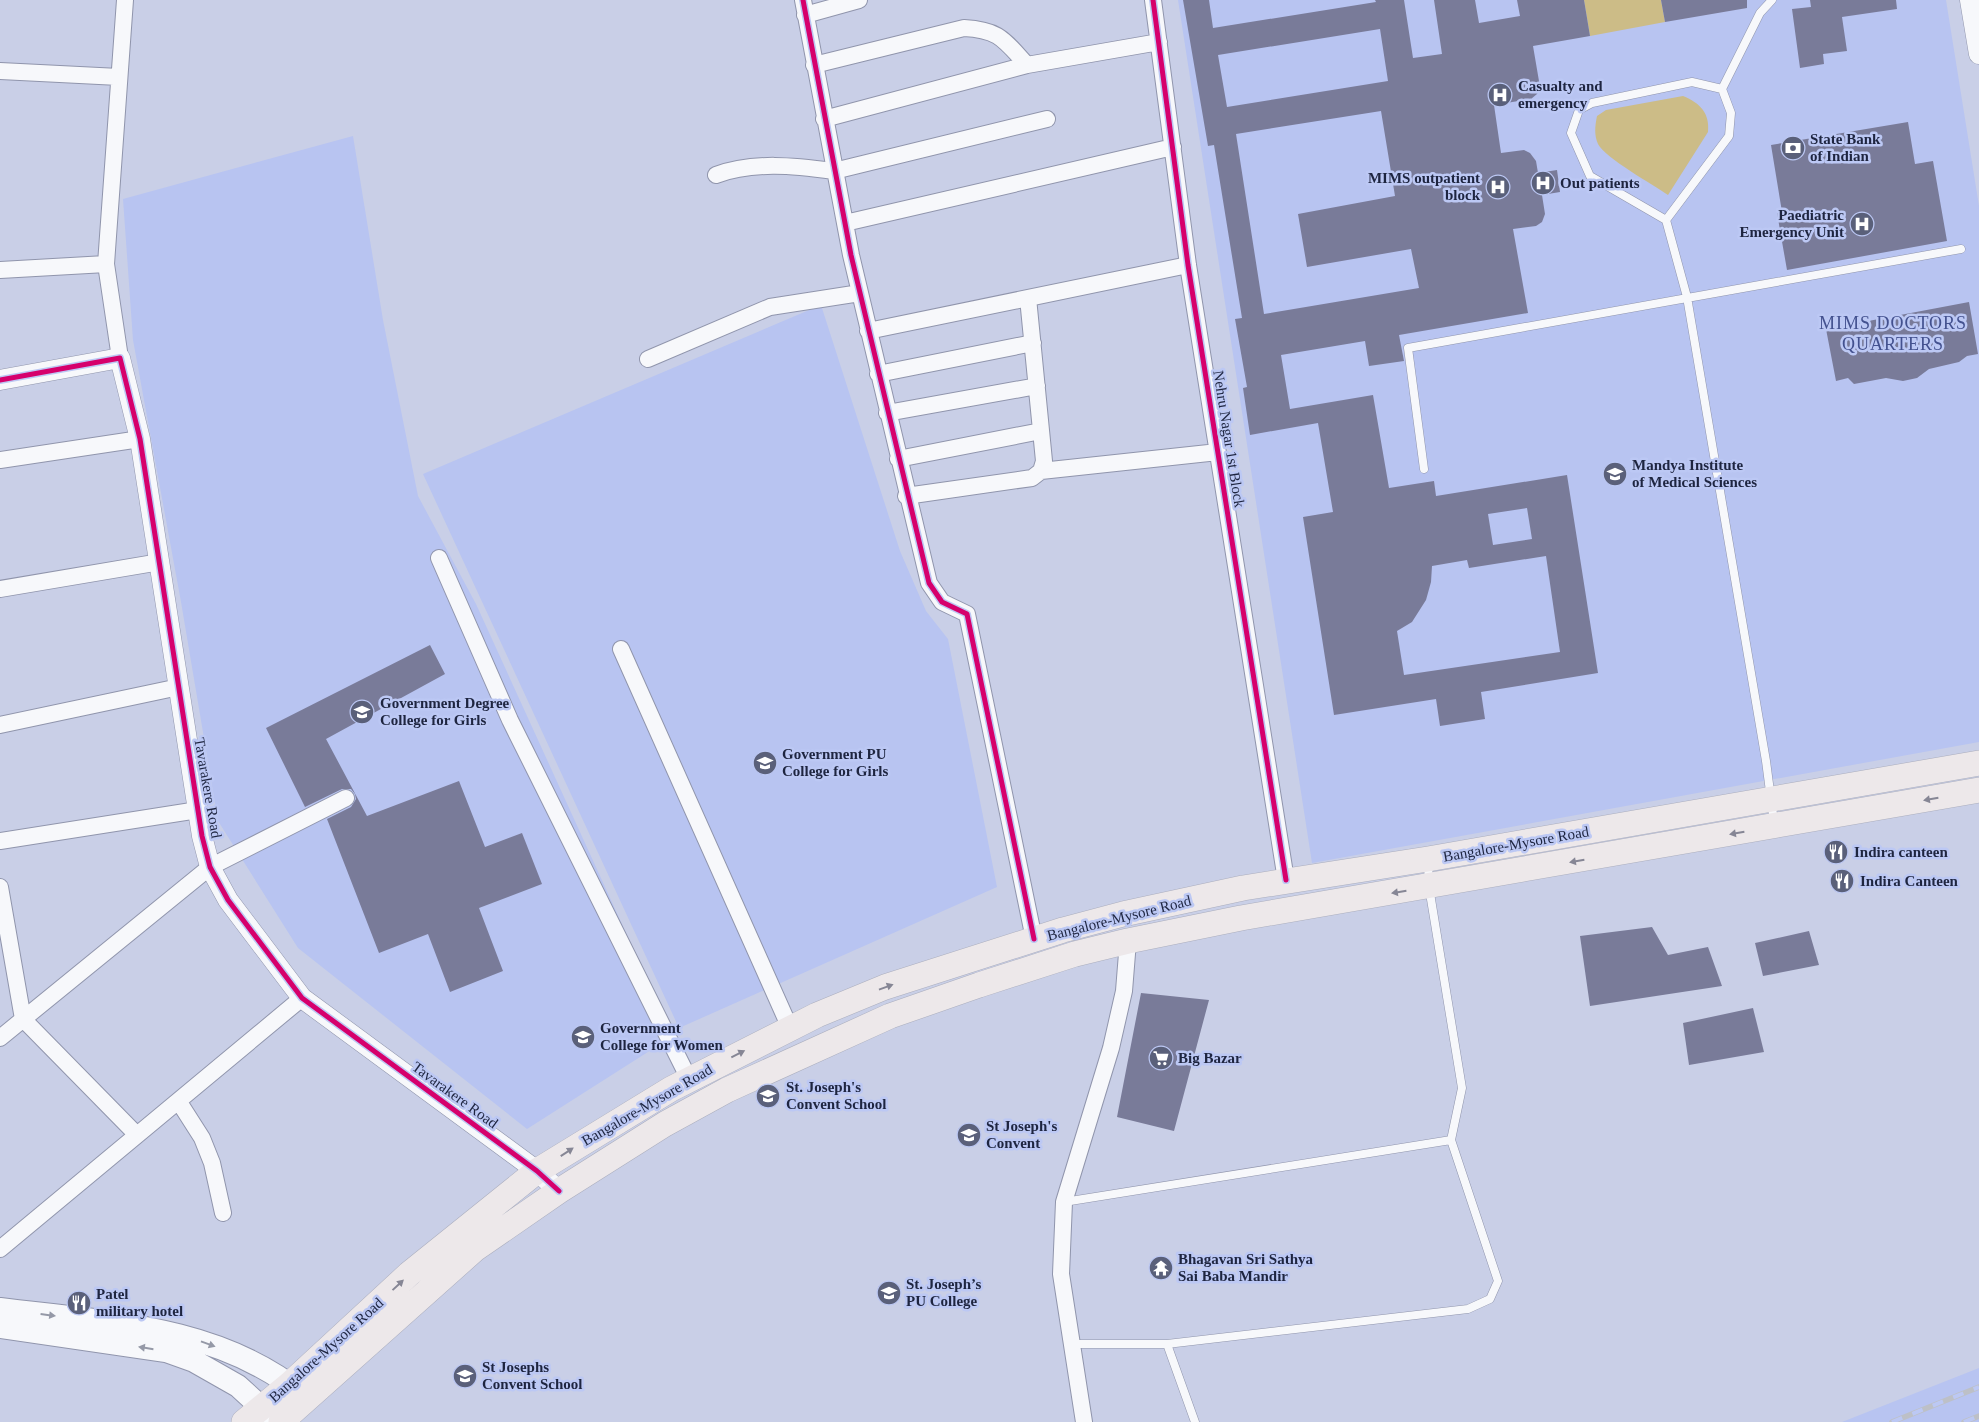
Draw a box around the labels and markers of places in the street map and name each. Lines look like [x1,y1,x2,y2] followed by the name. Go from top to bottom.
[1518,78,1603,111] place label: Casualty and emergency
[1487,82,1513,108] hospital icon: Casualty and emergency
[1810,131,1881,164] place label: State Bank of Indian
[1780,135,1806,161] bank icon: State Bank of Indian
[1368,170,1481,203] place label: MIMS outpatient block
[1530,170,1556,196] hospital icon: Out patients
[1485,174,1511,200] hospital icon: MIMS outpatient block
[1560,175,1640,191] place label: Out patients
[1739,207,1844,240] place label: Paediatric Emergency Unit
[1849,211,1875,237] hospital icon: Paediatric Emergency Unit
[1632,457,1757,490] place label: Mandya Institute of Medical Sciences
[1602,461,1628,487] school or university icon: Mandya Institute of Medical Sciences
[380,695,510,728] place label: Government Degree College for Girls
[349,699,375,725] school or university icon: Government Degree College for Girls
[782,746,889,779] place label: Government PU College for Girls
[752,750,778,776] school or university icon: Government PU College for Girls
[1823,839,1849,865] restaurant icon: Indira canteen
[1854,844,1948,860] place label: Indira canteen
[1829,868,1855,894] restaurant icon: Indira Canteen
[1860,873,1959,889] place label: Indira Canteen
[600,1020,723,1053] place label: Government College for Women
[570,1024,596,1050] school or university icon: Government College for Women
[1148,1045,1174,1071] supermarket icon: Big Bazar
[1178,1050,1242,1066] place label: Big Bazar
[786,1079,886,1112] place label: St. Joseph's Convent School
[755,1083,781,1109] school or university icon: St. Joseph's Convent School
[986,1118,1057,1151] place label: St Joseph's Convent
[956,1122,982,1148] school or university icon: St Joseph's Convent
[1178,1251,1314,1284] place label: Bhagavan Sri Sathya Sai Baba Mandir
[1148,1255,1174,1281] temple icon: Bhagavan Sri Sathya Sai Baba Mandir
[906,1276,981,1309] place label: St. Joseph’s PU College
[876,1280,902,1306] school or university icon: St. Joseph’s PU College
[96,1286,183,1319] place label: Patel military hotel
[66,1290,92,1316] restaurant icon: Patel military hotel
[482,1359,582,1392] place label: St Josephs Convent School
[452,1363,478,1389] school or university icon: St Josephs Convent School

